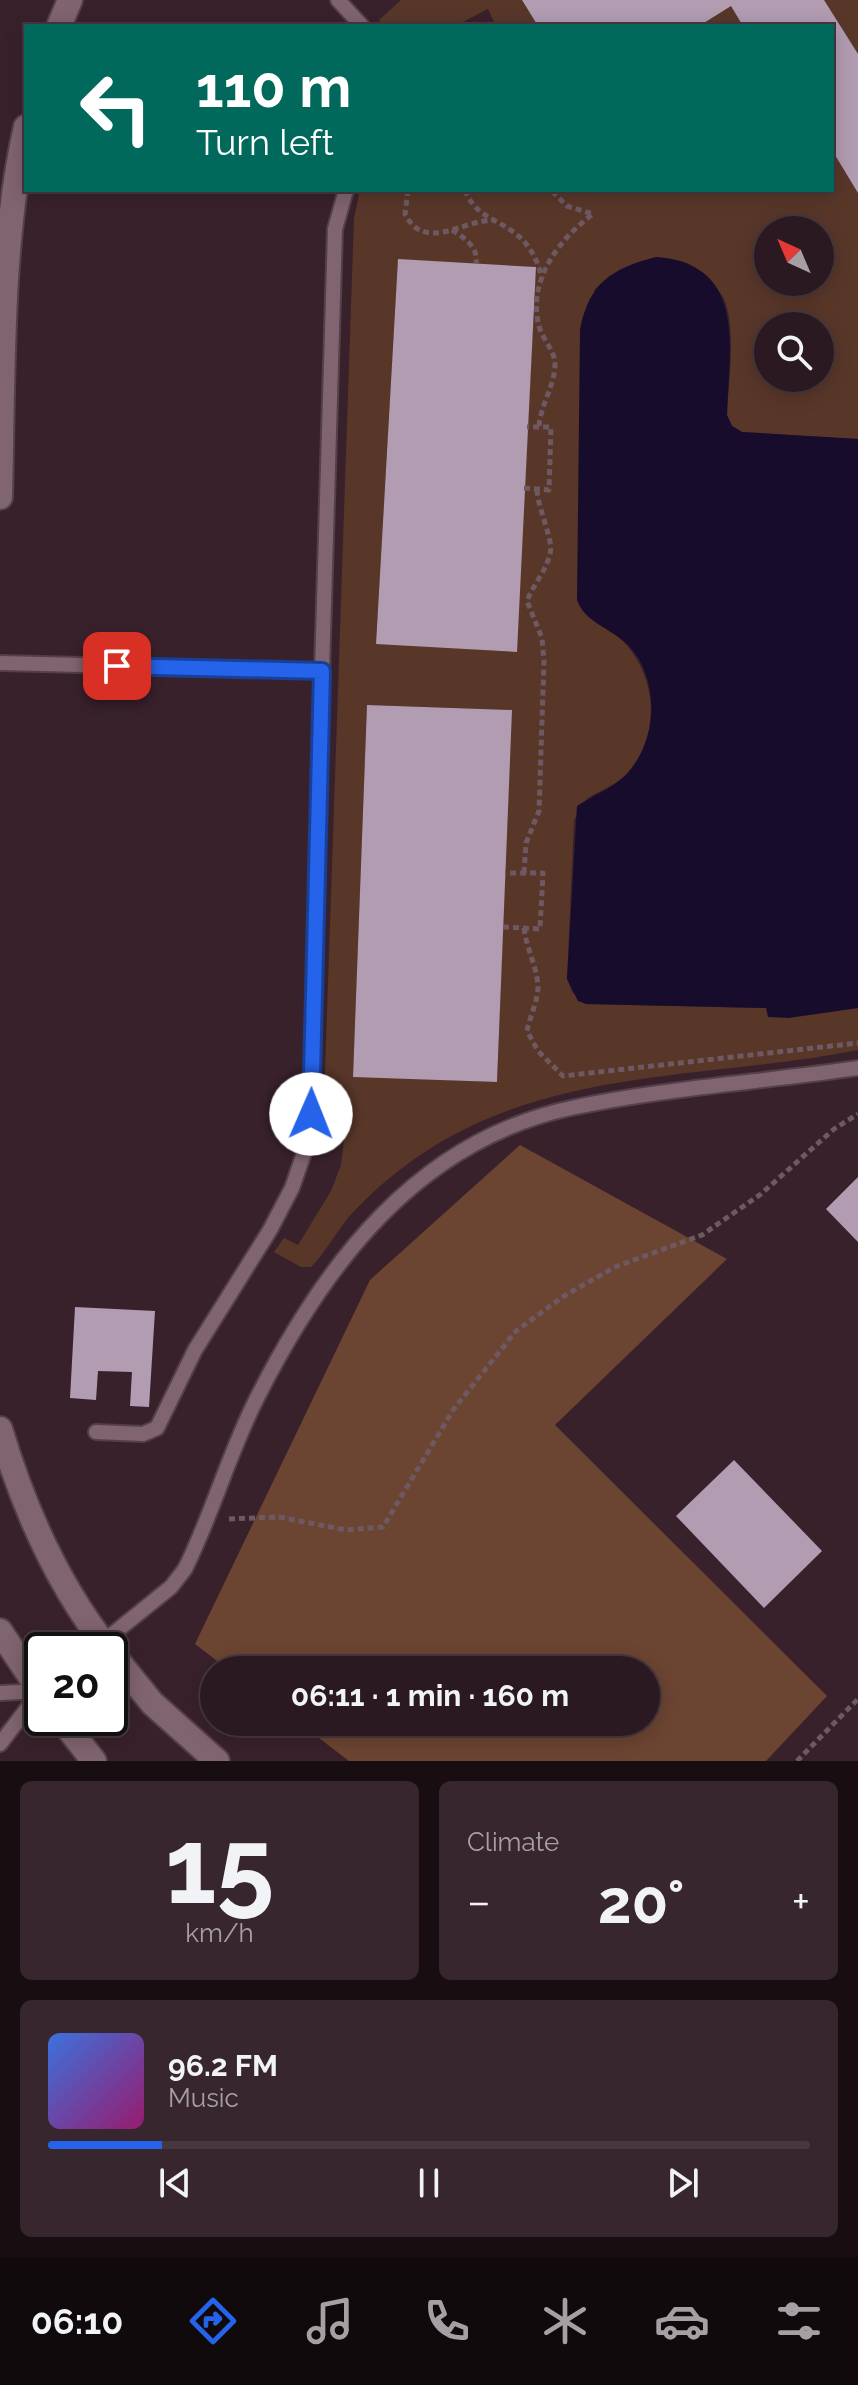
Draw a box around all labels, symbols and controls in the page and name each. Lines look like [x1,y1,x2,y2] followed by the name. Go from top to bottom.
[196,54,351,120] text: 110 m
[64,56,168,160] icon: left
[196,121,334,163] text: Turn left
[754,216,834,296] north arrow
[754,216,834,392] map controls
[754,312,834,392] button: search
[83,632,151,700] pin
[95,644,139,688] icon: arrive
[269,1072,353,1156] position arrow
[24,1632,128,1736] speed limit sign: 20
[291,1678,569,1713] text: 06:11 · 1 min · 160 m
[165,1805,274,1927] text: 15
[467,1827,559,1857] text: Climate
[598,1867,685,1937] text: 20°
[467,1876,491,1927] text: −
[792,1876,810,1927] text: +
[185,1918,254,1948] text: km/h
[168,2048,278,2083] text: 96.2 FM
[168,2083,239,2113] text: Music
[153,2161,197,2205] icon: previous
[407,2161,451,2205] icon: pause
[661,2161,705,2205] icon: next
[185,2293,241,2349] icon: directions
[302,2293,358,2349] icon: music
[419,2293,475,2349] icon: phone
[537,2293,593,2349] icon: climate
[654,2293,710,2349] icon: car
[771,2293,827,2349] icon: filters
[31,2300,123,2342] text: 06:10

